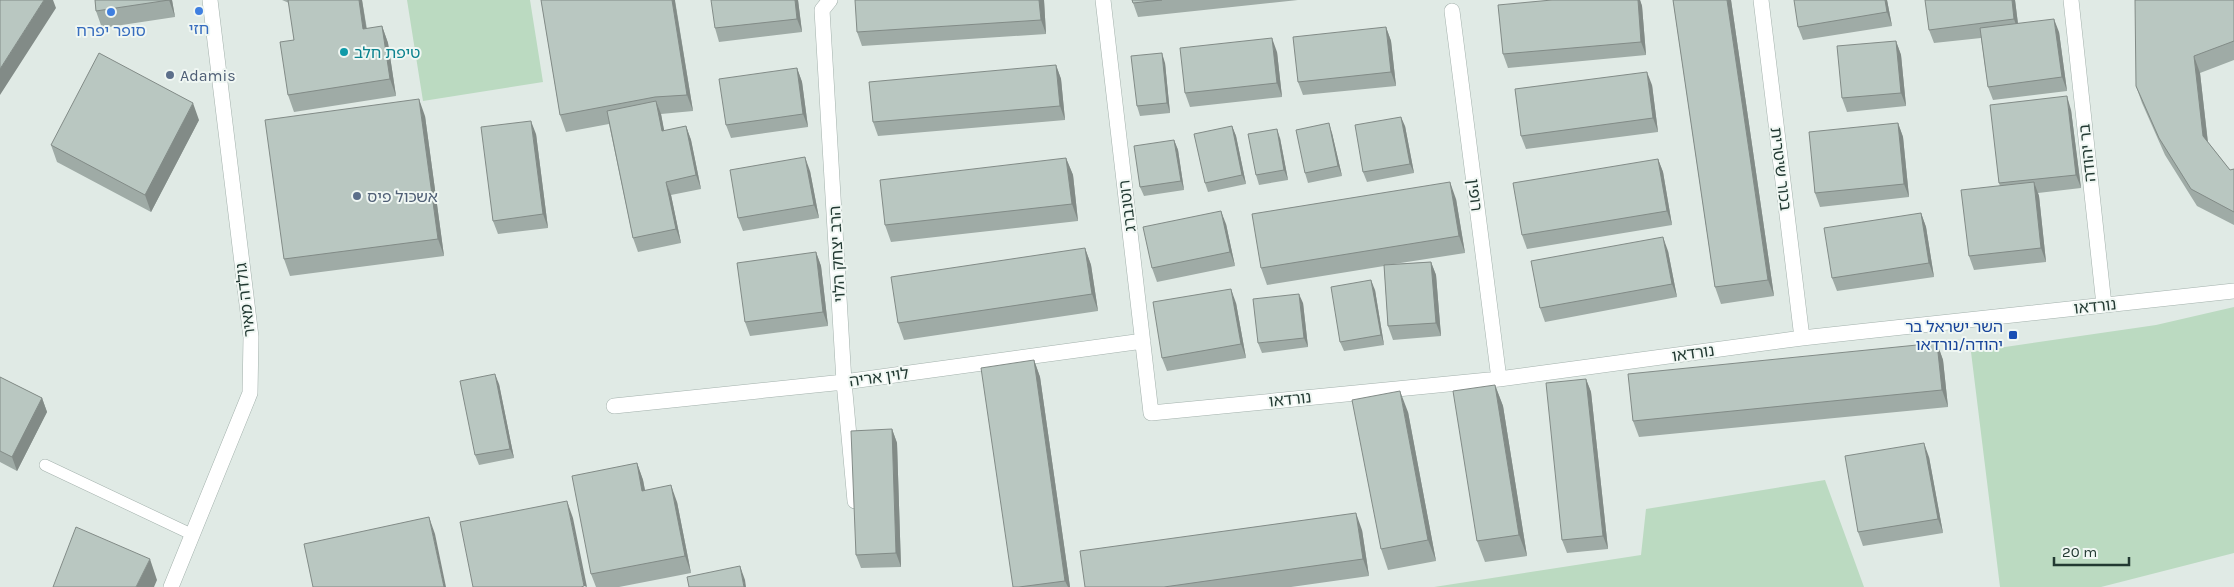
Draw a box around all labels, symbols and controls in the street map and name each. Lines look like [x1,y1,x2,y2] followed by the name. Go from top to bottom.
[193,5,205,17] marker: חזי
[105,6,117,18] marker: סופר יפרח
[189,19,209,38] place label: חזי
[76,21,146,40] place label: סופר יפרח
[354,43,420,62] place label: טיפת חלב
[338,46,350,58] marker: טיפת חלב
[180,66,236,85] place label: Adamis
[164,69,176,81] marker: Adamis
[2074,123,2100,183] street label: בר יהודה
[1766,126,1796,212] street label: בכור שיטרית
[1464,178,1486,212] street label: רופין
[1114,179,1140,233] street label: רוטנברג
[367,187,438,206] place label: אשכול פיס
[351,190,363,202] marker: אשכול פיס
[825,205,849,303] street label: הרב יצחק הלוי
[231,262,259,338] street label: גולדה מאיר
[2073,294,2117,318] street label: נורדאו
[1905,317,2003,354] place label: השר ישראל בר יהודה/נורדאו
[2007,329,2019,341] marker: השר ישראל בר יהודה/נורדאו
[1671,341,1715,365] street label: נורדאו
[848,363,910,391] street label: לוין אריה
[1268,387,1312,411] street label: נורדאו
[2054,534,2129,566] scale bar
[2062,543,2097,561] text: 20 m

